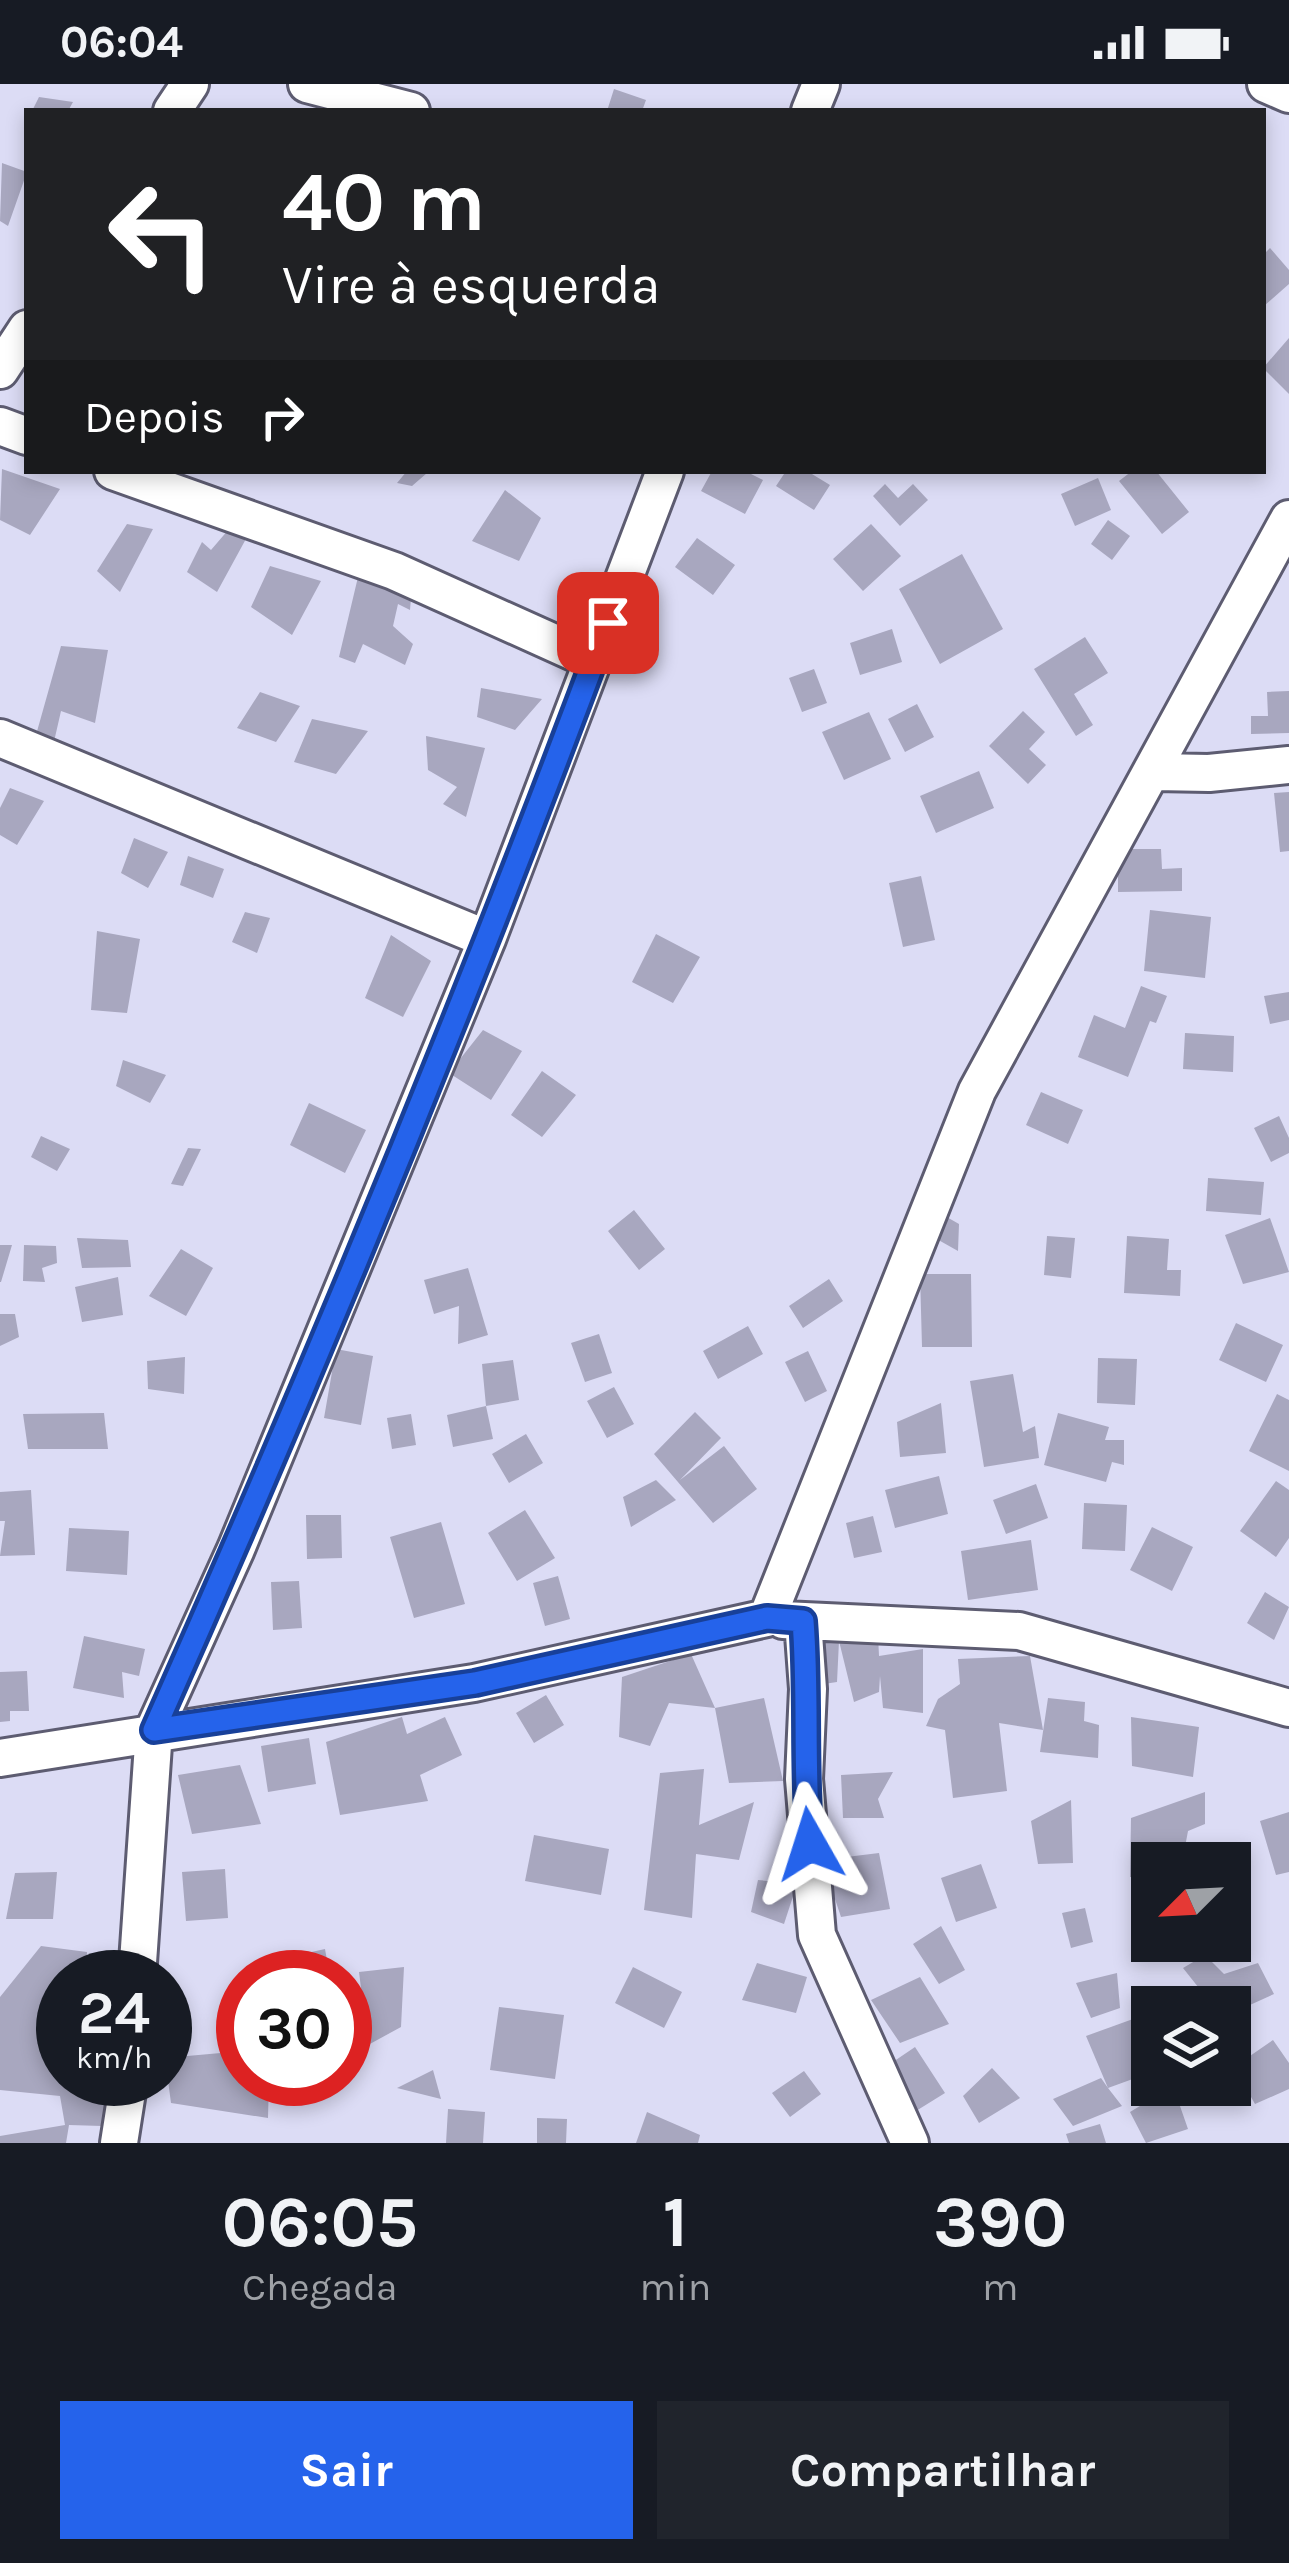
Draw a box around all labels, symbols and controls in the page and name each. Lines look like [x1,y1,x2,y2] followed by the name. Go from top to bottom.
[60,16,183,68] text: 06:04
[282,153,486,251] text: 40 m
[84,156,240,312] icon: left
[282,253,660,317] text: Vire à esquerda
[249,384,315,450] icon: right
[84,391,225,443] text: Depois
[557,572,659,674] pin
[575,590,641,656] icon: arrive
[747,1781,873,1907] position arrow
[1131,1842,1251,1962] north arrow
[1131,1842,1251,2106] map controls
[216,1950,372,2106] speed limit sign: 30
[78,1978,150,2048] text: 24
[1131,1986,1251,2106] button: layers
[76,2040,152,2076] text: km/h
[222,2180,418,2264] text: 06:05
[663,2180,688,2264] text: 1
[933,2180,1067,2264] text: 390
[242,2264,398,2310] text: Chegada
[640,2264,711,2310] text: min
[982,2264,1018,2310] text: m
[60,2401,633,2539] button: Sair
[657,2401,1229,2539] button: Compartilhar

